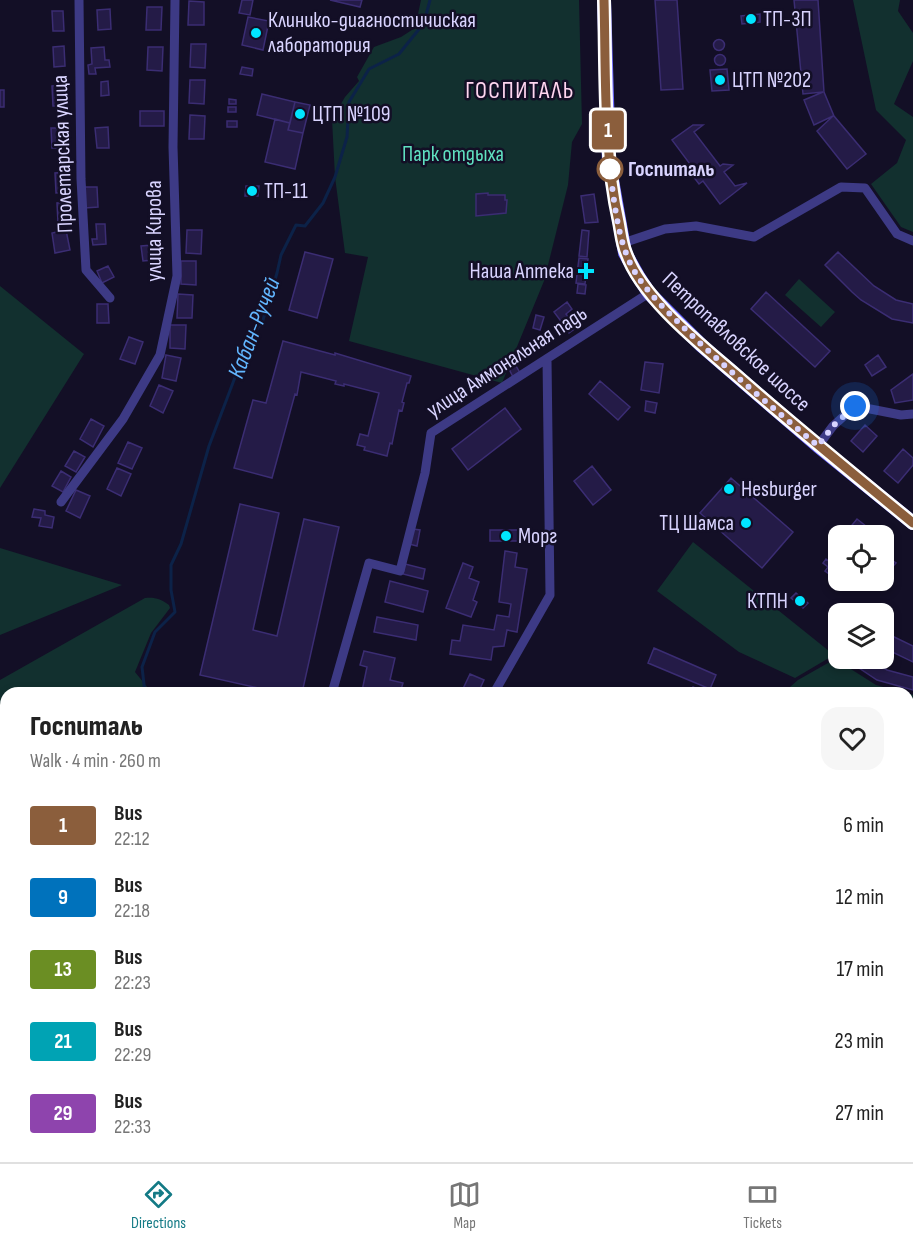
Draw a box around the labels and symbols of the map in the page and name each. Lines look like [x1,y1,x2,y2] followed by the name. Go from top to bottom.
[763,6,812,33] place label: ТП-3П
[268,7,476,59] place label: Клинико-диагностичиская лаборатория
[744,12,758,26] marker: ТП-3П
[249,26,263,40] marker: Клинико-диагностичиская лаборатория
[732,67,811,94] place label: ЦТП №202
[713,73,727,87] marker: ЦТП №202
[47,74,79,234] street label: Пролетарская улица
[465,76,575,105] district label: ГОСПИТАЛЬ
[312,101,390,128] place label: ЦТП №109
[293,107,307,121] marker: ЦТП №109
[588,110,628,150] line badge: 1
[402,141,504,168] park label: Парк отдыха
[597,156,623,182] marker: Госпиталь
[628,156,715,183] place label: Госпиталь
[264,178,308,205] place label: ТП-11
[141,180,168,282] street label: улица Кирова
[245,184,259,198] marker: ТП-11
[470,258,574,285] place label: Наша Аптека
[579,264,593,278] marker: Наша Аптека
[656,266,816,418] street label: Петропавловское шоссе
[222,273,287,383] water label: Кабан-Ручей
[422,300,592,424] street label: улица Аммональная падь
[840,391,870,421] your location
[741,476,817,503] place label: Hesburger
[722,482,736,496] marker: Hesburger
[659,510,734,537] place label: ТЦ Шамса
[739,516,753,530] marker: ТЦ Шамса
[518,523,557,550] place label: Морг
[499,529,513,543] marker: Морг
[747,588,788,615] place label: КТПН
[793,594,807,608] marker: КТПН

